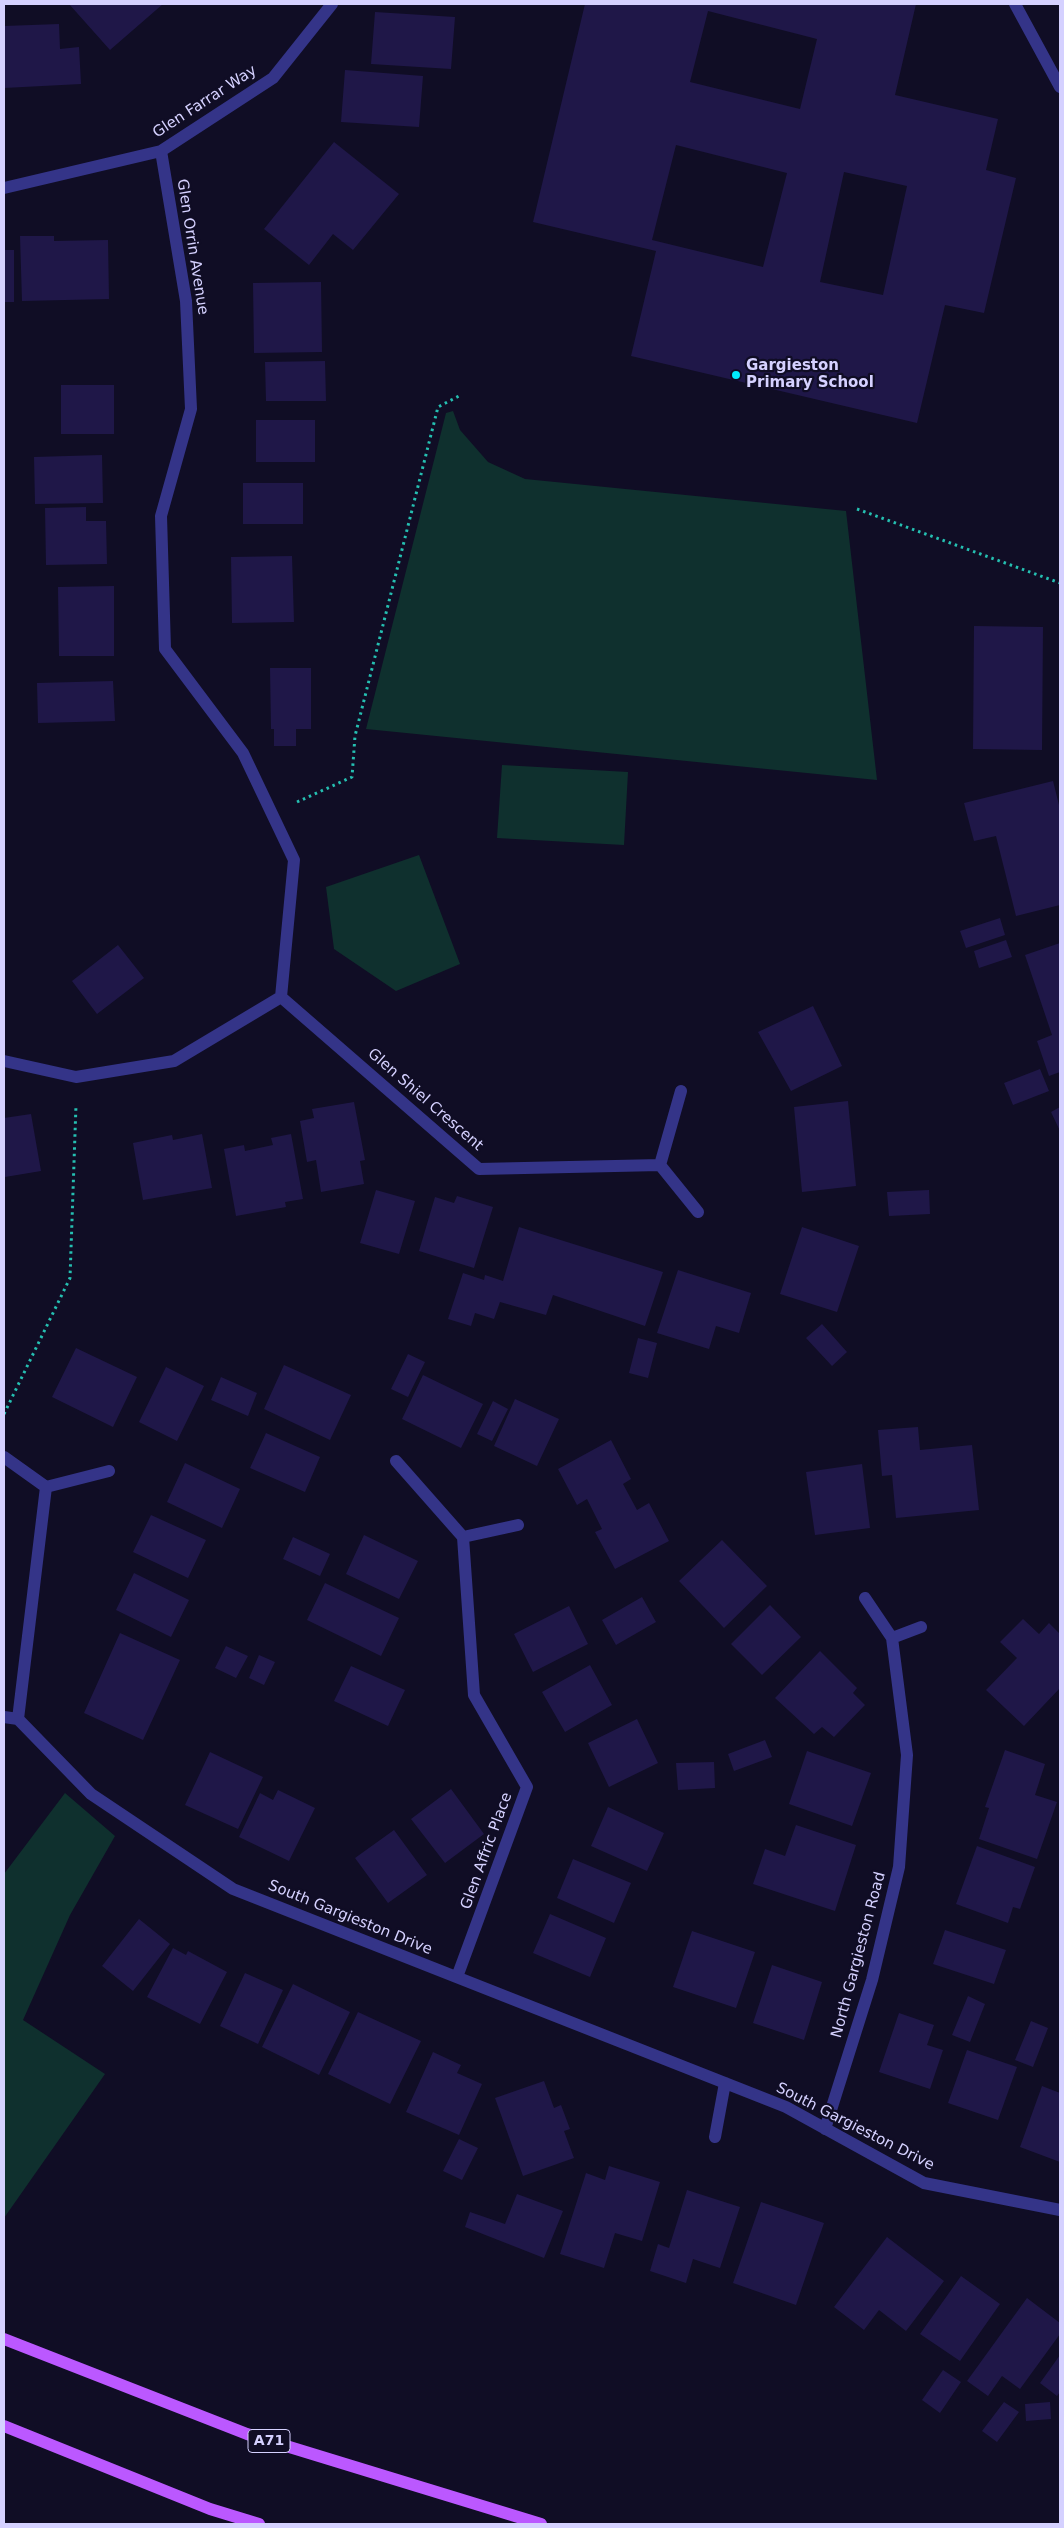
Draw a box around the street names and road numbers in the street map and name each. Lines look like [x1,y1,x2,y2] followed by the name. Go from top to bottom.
[150,62,260,142] street label: Glen Farrar Way
[172,178,212,316] street label: Glen Orrin Avenue
[364,1045,486,1155] street label: Glen Shiel Crescent
[457,1790,517,1912] street label: Glen Affric Place
[828,1870,890,2040] street label: North Gargieston Road
[265,1877,435,1959] street label: South Gargieston Drive
[773,2079,937,2175] street label: South Gargieston Drive
[248,2430,290,2452] road number: A71

